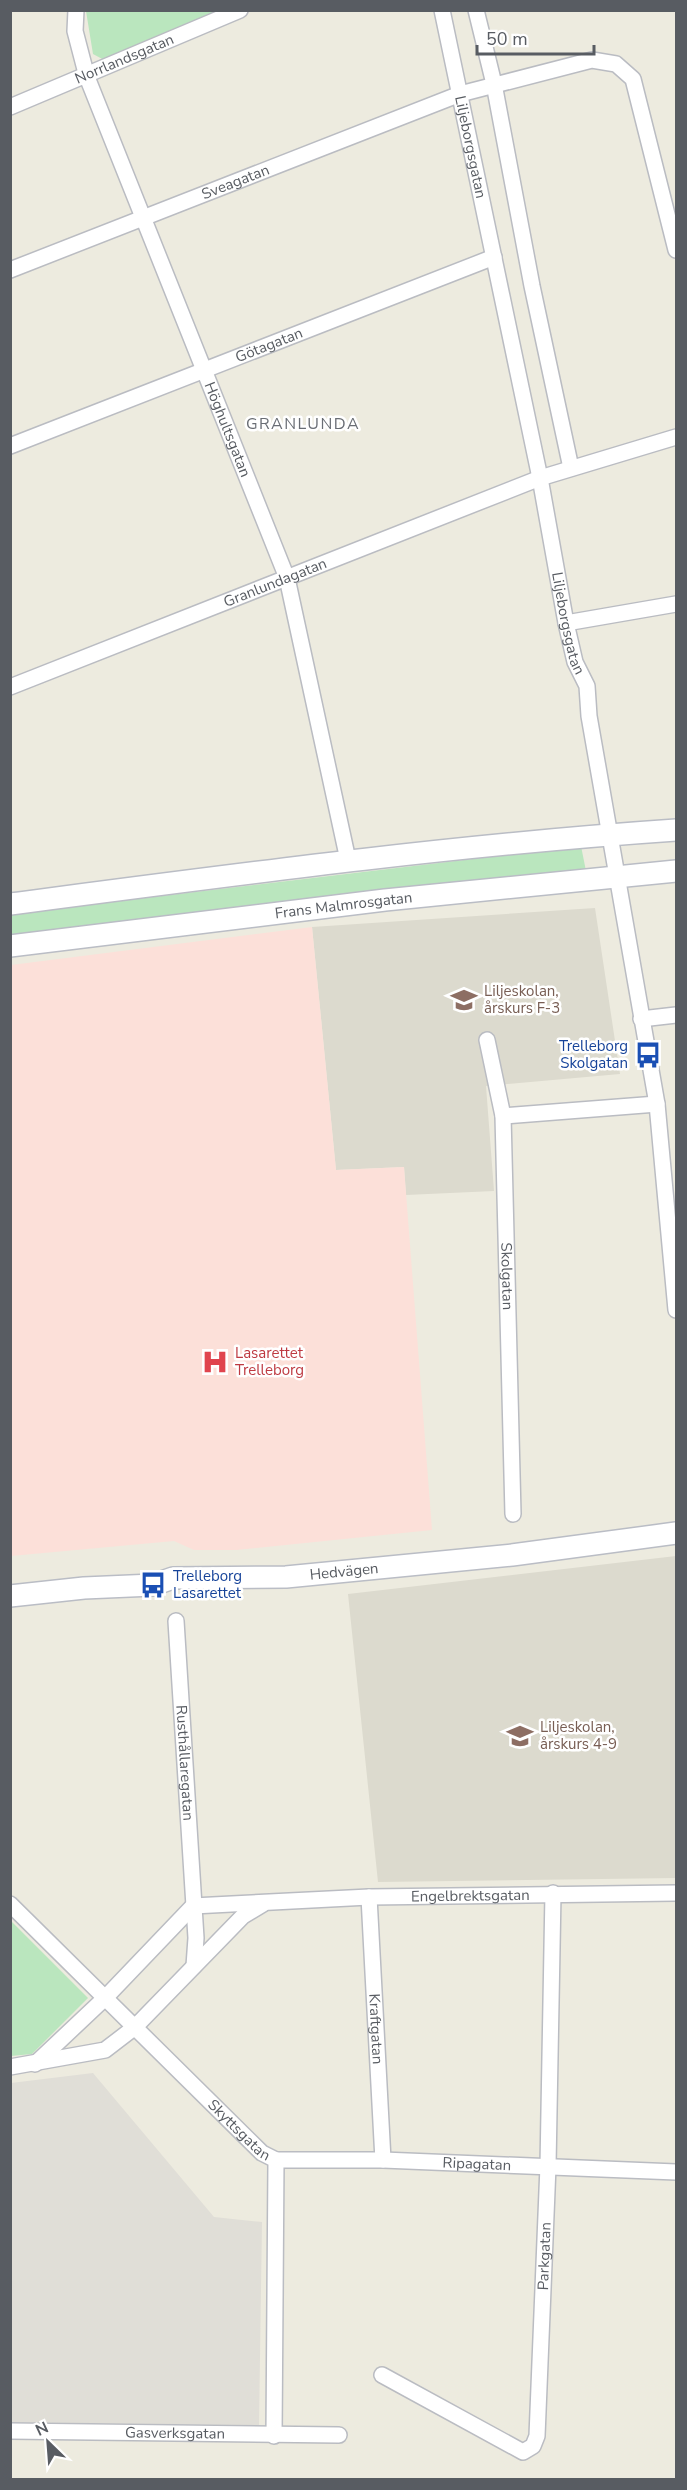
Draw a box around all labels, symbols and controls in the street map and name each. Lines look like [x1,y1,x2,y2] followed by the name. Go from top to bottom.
[477,18,594,56] scale bar
[486,27,528,51] text: 50 m
[72,29,177,89] street label: Norrlandsgatan
[450,94,491,200] street label: Liljeborgsgatan
[199,160,272,204] street label: Sveagatan
[232,323,306,367] street label: Götagatan
[200,379,256,480] street label: Höghultsgatan
[246,413,360,435] district label: GRANLUNDA
[221,553,330,612] street label: Granlundagatan
[547,570,590,678] street label: Liljeborgsgatan
[274,887,413,923] street label: Frans Malmrosgatan
[484,981,560,1018] place label: Liljeskolan, årskurs F-3
[449,985,479,1015] school or university icon: Liljeskolan, årskurs F-3
[559,1036,628,1073] place label: Trelleborg Skolgatan
[633,1040,663,1070] bus stop icon: Trelleborg Skolgatan
[496,1242,518,1310] street label: Skolgatan
[235,1343,304,1380] place label: Lasarettet Trelleborg
[200,1347,230,1377] hospital icon: Lasarettet Trelleborg
[309,1558,379,1585] street label: Hedvägen
[173,1566,242,1603] place label: Trelleborg Lasarettet
[138,1570,168,1600] bus stop icon: Trelleborg Lasarettet
[171,1704,199,1821] street label: Rusthållaregatan
[540,1717,617,1754] place label: Liljeskolan, årskurs 4-9
[505,1721,535,1751] school or university icon: Liljeskolan, årskurs 4-9
[411,1885,530,1906] street label: Engelbrektsgatan
[364,1993,388,2065] street label: Kraftgatan
[203,2095,274,2165] street label: Skyttsgatan
[442,2152,512,2175] street label: Ripagatan
[533,2222,556,2291] street label: Parkgatan
[18,2412,78,2472] north arrow
[32,2417,52,2442] text: N
[125,2422,225,2444] street label: Gasverksgatan

